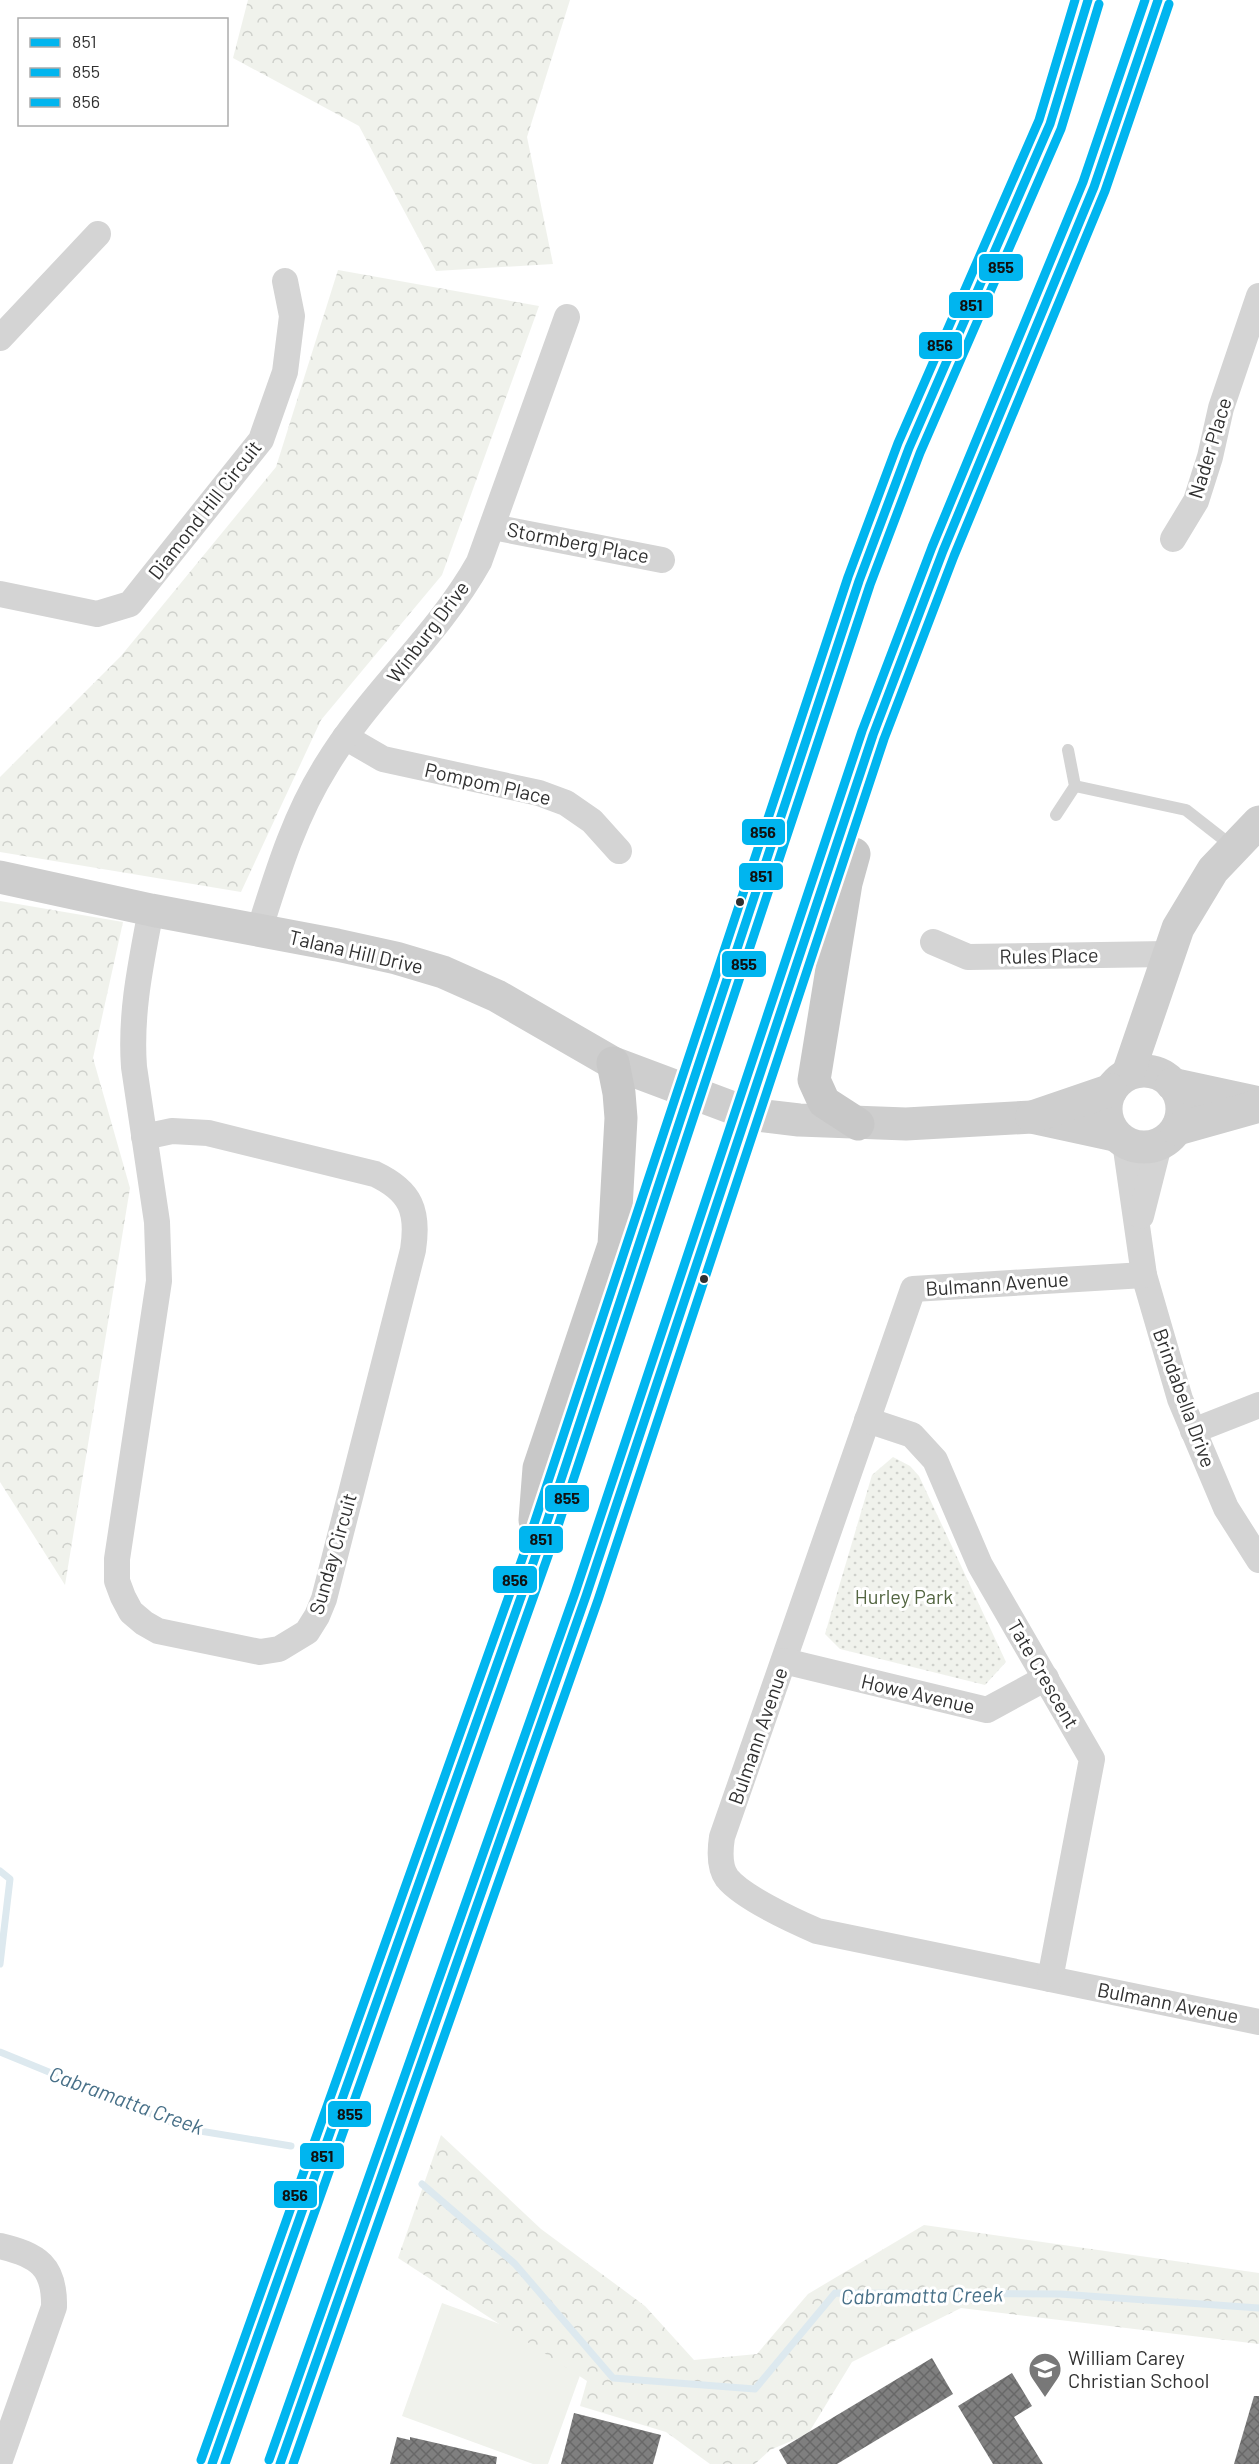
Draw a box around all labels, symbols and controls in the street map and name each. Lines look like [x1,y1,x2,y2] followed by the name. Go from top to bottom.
[18,18,228,126] legend
[72,30,96,52] text: 851
[72,60,100,82] text: 855
[72,90,100,112] text: 856
[978,253,1024,282] line badge: 855
[988,257,1014,276] text: 855
[948,291,994,319] line badge: 851
[960,295,982,314] text: 851
[918,331,963,360] line badge: 856
[927,335,953,354] text: 856
[1182,394,1236,501] street label: Nader Place
[142,435,266,584] street label: Diamond Hill Circuit
[505,516,651,568] street label: Stormberg Place
[381,576,473,687] street label: Winburg Drive
[423,757,554,809] street label: Pompom Place
[741,818,786,846] line badge: 856
[750,822,776,841] text: 856
[738,862,784,891] line badge: 851
[750,866,772,885] text: 851
[734,896,746,908] unlabelled marker
[287,924,426,978] street label: Talana Hill Drive
[999,942,1099,968] street label: Rules Place
[721,950,767,978] line badge: 855
[731,954,757,973] text: 855
[925,1266,1069,1300] street label: Bulmann Avenue
[698,1273,710,1285] unlabelled marker
[1149,1325,1221,1470] street label: Brindabella Drive
[544,1484,590,1513] line badge: 855
[554,1488,580,1507] text: 855
[303,1490,361,1617] street label: Sunday Circuit
[518,1525,564,1554] line badge: 851
[530,1529,552,1548] text: 851
[492,1565,538,1594] line badge: 856
[502,1570,528,1589] text: 856
[855,1584,953,1608] park label: Hurley Park
[1003,1615,1085,1732] street label: Tate Crescent
[722,1664,792,1807] street label: Bulmann Avenue
[859,1668,977,1718] street label: Howe Avenue
[1095,1977,1241,2027] street label: Bulmann Avenue
[46,2060,208,2139] water label: Cabramatta Creek
[327,2100,372,2128] line badge: 855
[337,2104,363,2123] text: 855
[299,2142,345,2170] line badge: 851
[311,2146,333,2165] text: 851
[273,2180,318,2209] line badge: 856
[282,2185,308,2204] text: 856
[841,2281,1004,2308] water label: Cabramatta Creek
[1068,2345,1209,2392] place label: William Carey Christian School
[1027,2351,1063,2398] school or university icon: William Carey Christian School

